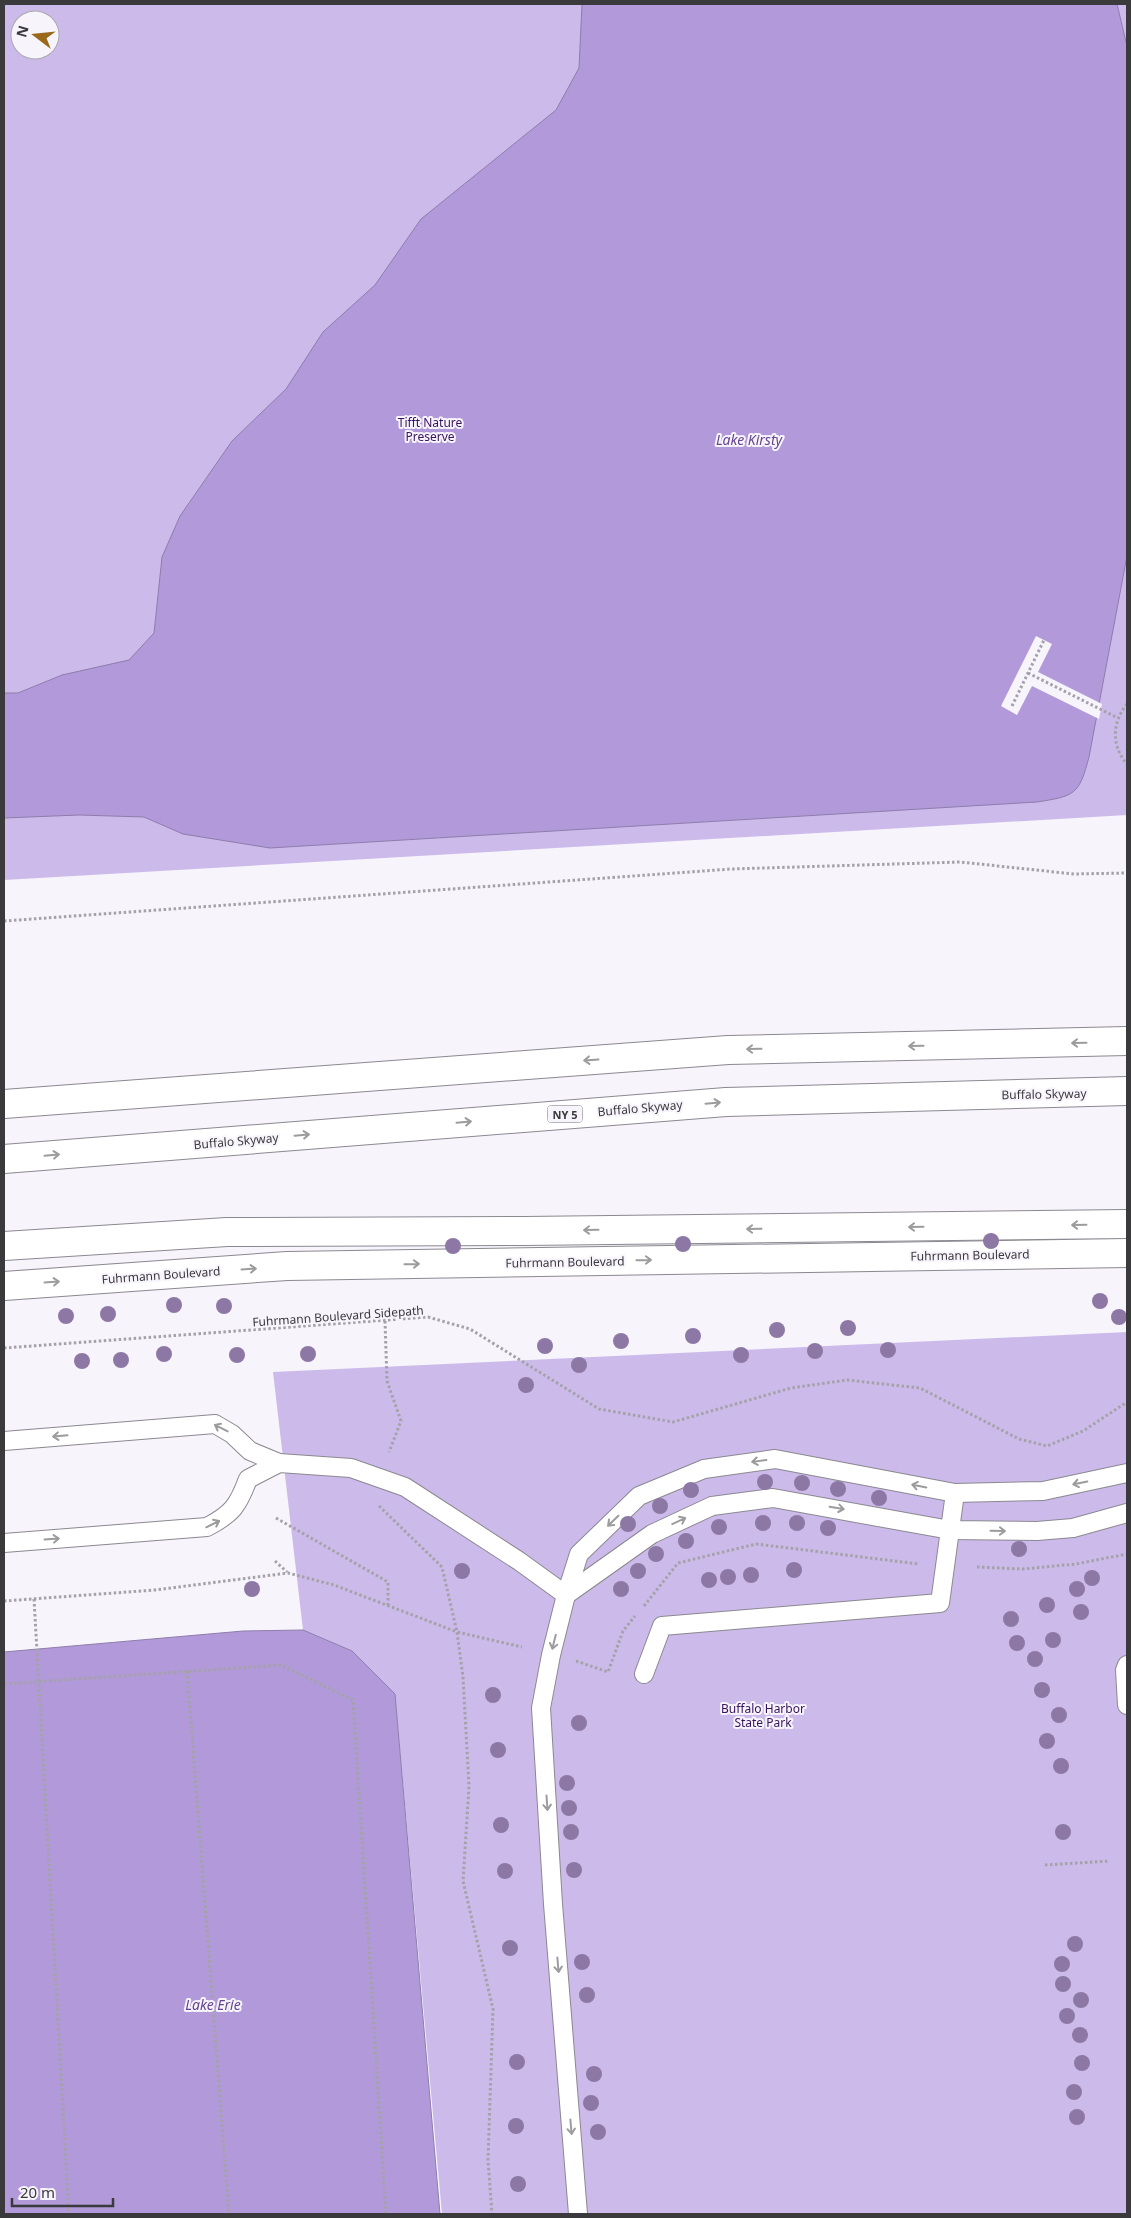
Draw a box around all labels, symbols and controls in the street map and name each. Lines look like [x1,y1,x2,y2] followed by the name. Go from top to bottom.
[10,10,60,60] north arrow
[11,23,33,39] text: N
[398,414,463,445] park label: Tifft Nature Preserve
[716,430,784,449] water label: Lake Kirsty
[1071,1038,1087,1047] one-way arrow
[908,1041,924,1051] one-way arrow
[746,1045,762,1054] one-way arrow
[584,1055,600,1065] one-way arrow
[1001,1085,1088,1103] street label: Buffalo Skyway
[597,1096,684,1120] street label: Buffalo Skyway
[704,1098,720,1107] one-way arrow
[548,1106,582,1122] road number: NY 5
[455,1118,471,1127] one-way arrow
[193,1129,280,1153] street label: Buffalo Skyway
[293,1131,309,1140] one-way arrow
[44,1151,60,1160] one-way arrow
[1071,1220,1087,1230] one-way arrow
[908,1222,924,1232] one-way arrow
[746,1224,762,1233] one-way arrow
[583,1225,600,1235] one-way arrow
[910,1245,1030,1265] street label: Fuhrmann Boulevard
[505,1252,625,1272] street label: Fuhrmann Boulevard
[636,1255,652,1265] one-way arrow
[404,1259,420,1269] one-way arrow
[101,1262,221,1288] street label: Fuhrmann Boulevard
[241,1264,257,1273] one-way arrow
[44,1278,60,1287] one-way arrow
[252,1302,424,1330] street label: Fuhrmann Boulevard Sidepath
[214,1423,229,1432] one-way arrow
[52,1431,68,1441] one-way arrow
[751,1456,767,1466] one-way arrow
[1072,1479,1088,1488] one-way arrow
[911,1481,927,1490] one-way arrow
[829,1504,845,1514] one-way arrow
[606,1515,619,1527] one-way arrow
[672,1516,687,1526] one-way arrow
[206,1518,221,1528] one-way arrow
[989,1526,1005,1535] one-way arrow
[44,1535,60,1544] one-way arrow
[549,1634,558,1650] one-way arrow
[721,1700,805,1731] park label: Buffalo Harbor State Park
[542,1795,551,1811] one-way arrow
[553,1957,562,1973] one-way arrow
[185,1995,241,2014] water label: Lake Erie
[566,2119,575,2135] one-way arrow
[12,2176,114,2208] scale bar
[20,2182,55,2202] text: 20 m

